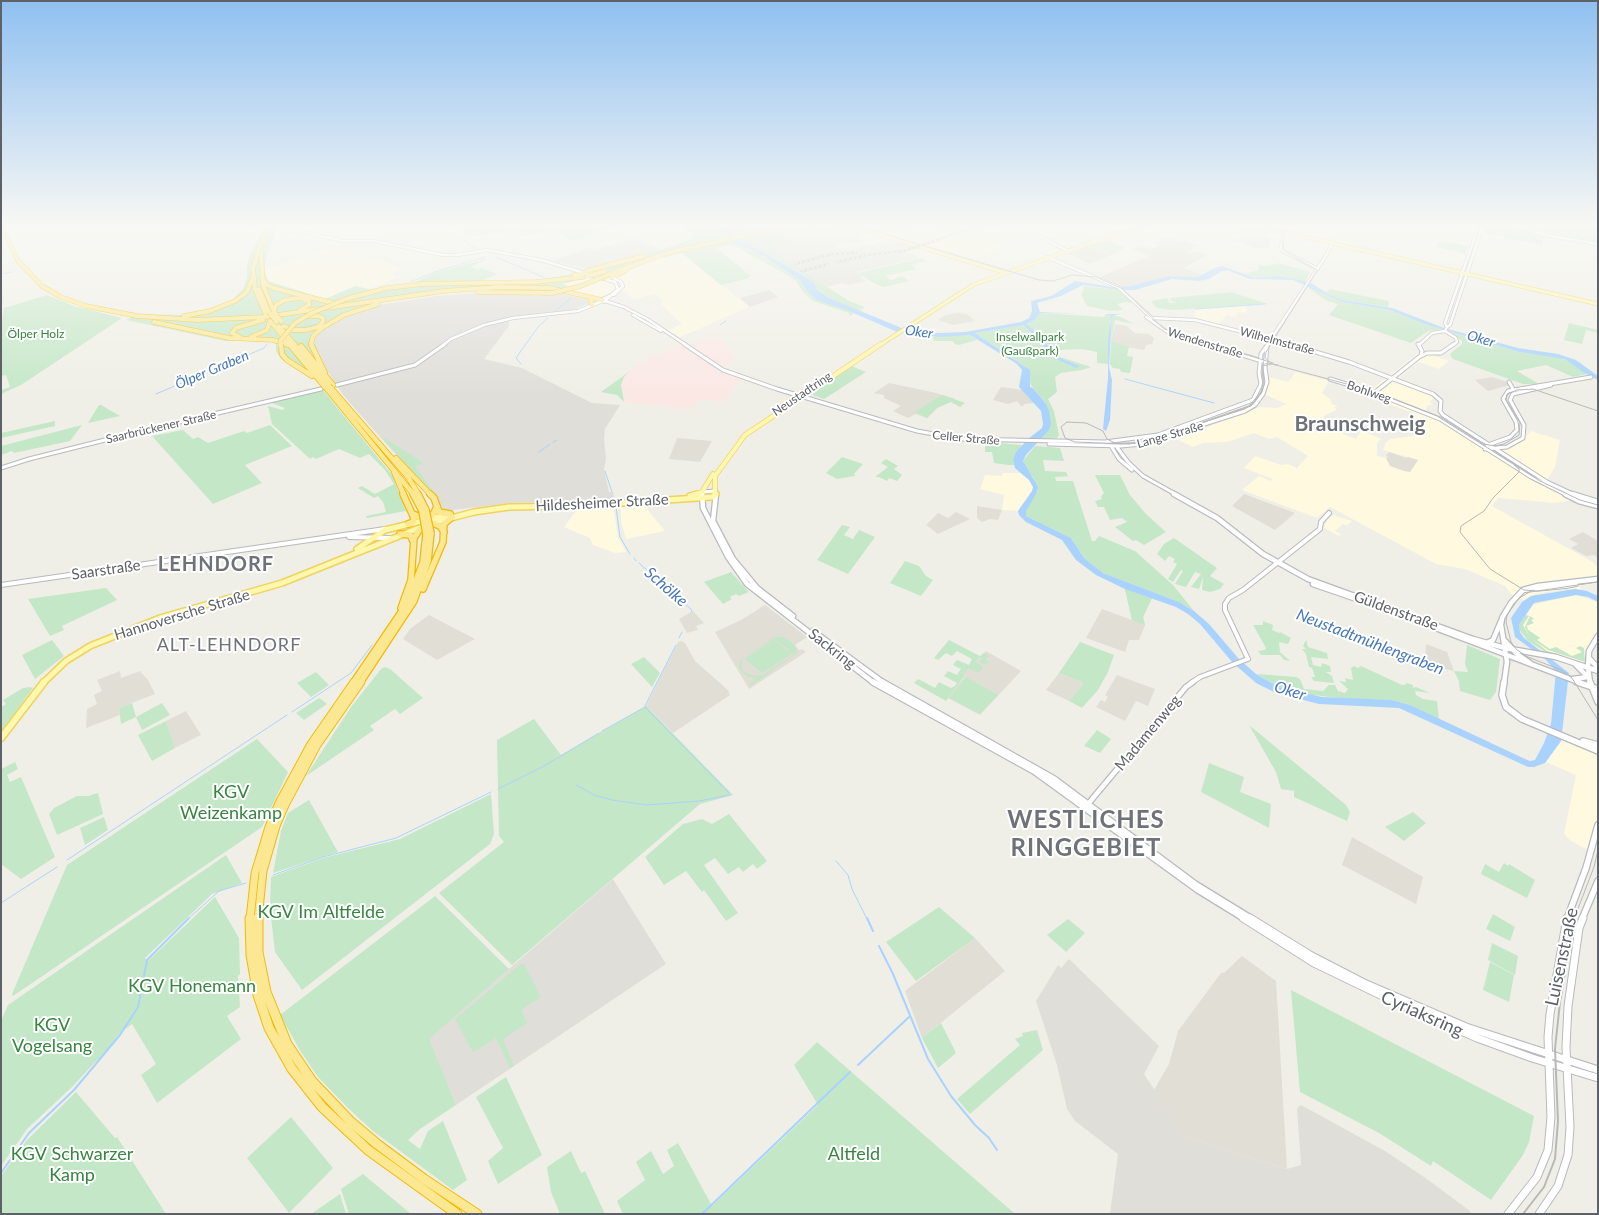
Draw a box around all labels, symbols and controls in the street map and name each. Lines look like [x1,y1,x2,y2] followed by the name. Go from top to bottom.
[904,322,934,342] water label: Oker
[1238,324,1316,358] street label: Wilhelmstraße
[1166,325,1244,361] street label: Wendenstraße
[8,327,64,341] park label: Ölper Holz
[1465,327,1497,351] water label: Oker
[996,330,1064,358] park label: Inselwallpark (Gaußpark)
[173,347,251,393] water label: Ölper Graben
[770,369,834,419] street label: Neustadtring
[1345,378,1393,406] street label: Bohlweg
[104,407,218,447] street label: Saarbrückener Straße
[1294,411,1426,437] district label: Braunschweig
[1135,419,1205,451] street label: Lange Straße
[932,428,1000,448] street label: Celler Straße
[535,491,669,515] street label: Hildesheimer Straße
[157,553,275,577] district label: LEHNDORF
[70,556,142,584] street label: Saarstraße
[641,563,691,611] water label: Schölke
[112,586,252,644] street label: Hannoversche Straße
[1351,587,1441,635] street label: Güldenstraße
[1294,605,1446,679] water label: Neustadtmühlengraben
[805,625,859,673] street label: Sackring
[155,634,303,656] district label: ALT-LEHNDORF
[1272,677,1308,705] water label: Oker
[1111,692,1185,774] street label: Madamenweg
[180,781,282,824] park label: KGV Weizenkamp
[1006,806,1166,862] district label: WESTLICHES RINGGEBIET
[258,901,384,923] park label: KGV Im Altfelde
[1541,906,1583,1008] street label: Luisenstraße
[128,975,256,997] park label: KGV Honemann
[1377,986,1467,1042] street label: Cyriaksring
[12,1014,92,1056] park label: KGV Vogelsang
[11,1143,133,1186] park label: KGV Schwarzer Kamp
[828,1143,880,1165] park label: Altfeld

